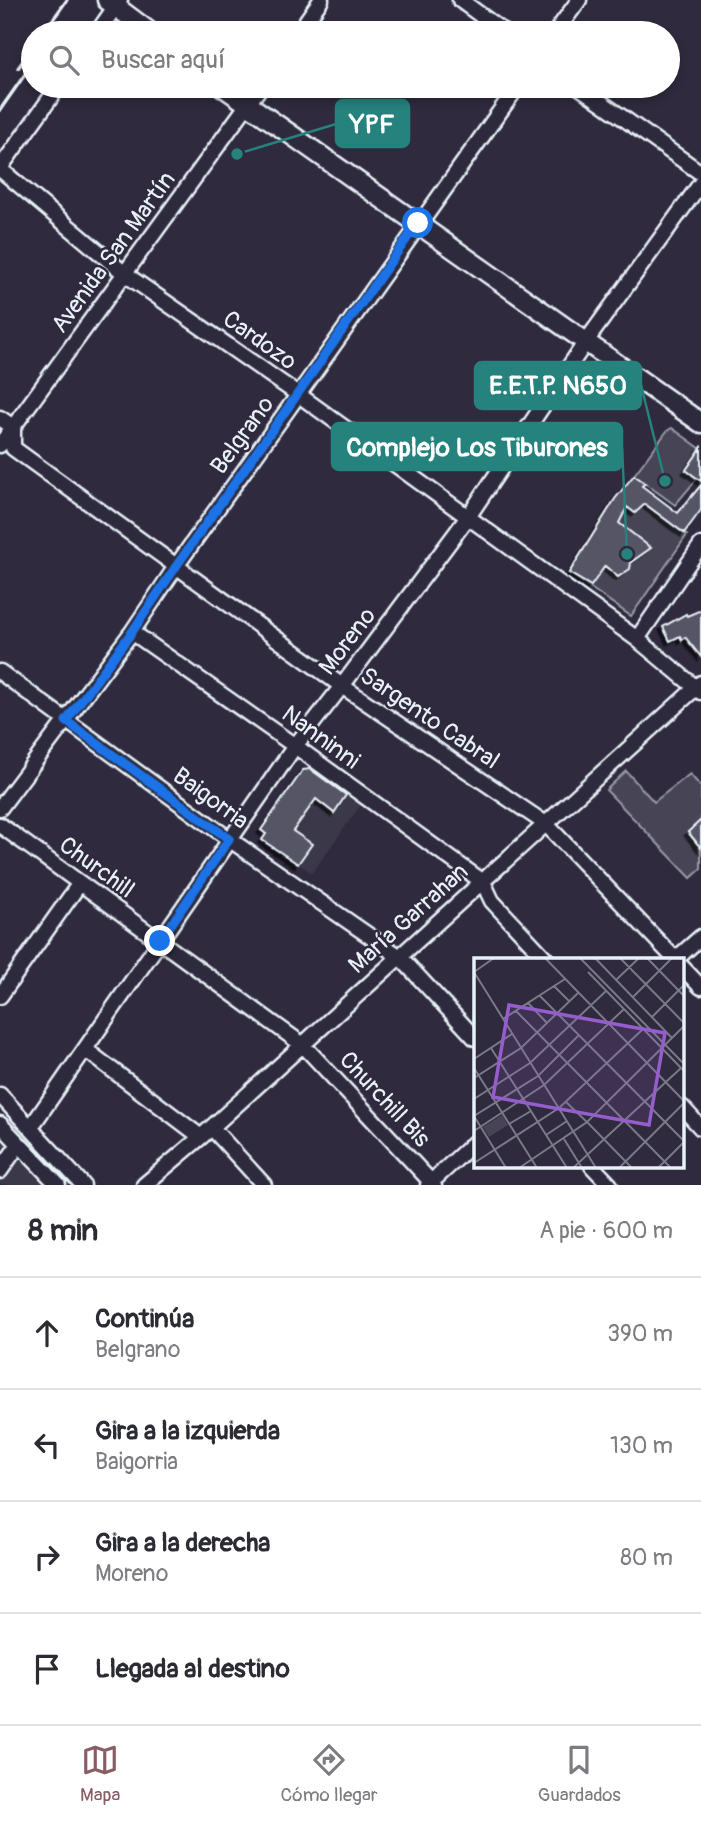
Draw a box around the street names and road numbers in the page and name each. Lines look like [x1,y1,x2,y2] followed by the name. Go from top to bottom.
[45,166,182,339] street label: Avenida San Martín
[217,305,302,376] street label: Cardozo
[204,391,280,480] street label: Belgrano
[313,602,382,681] street label: Moreno
[355,661,505,776] street label: Sargento Cabral
[276,699,365,775] street label: Nanninni
[167,761,254,836] street label: Baigorria
[53,830,140,904] street label: Churchill
[343,857,474,980] street label: María Garrahan
[333,1046,436,1153] street label: Churchill Bis

